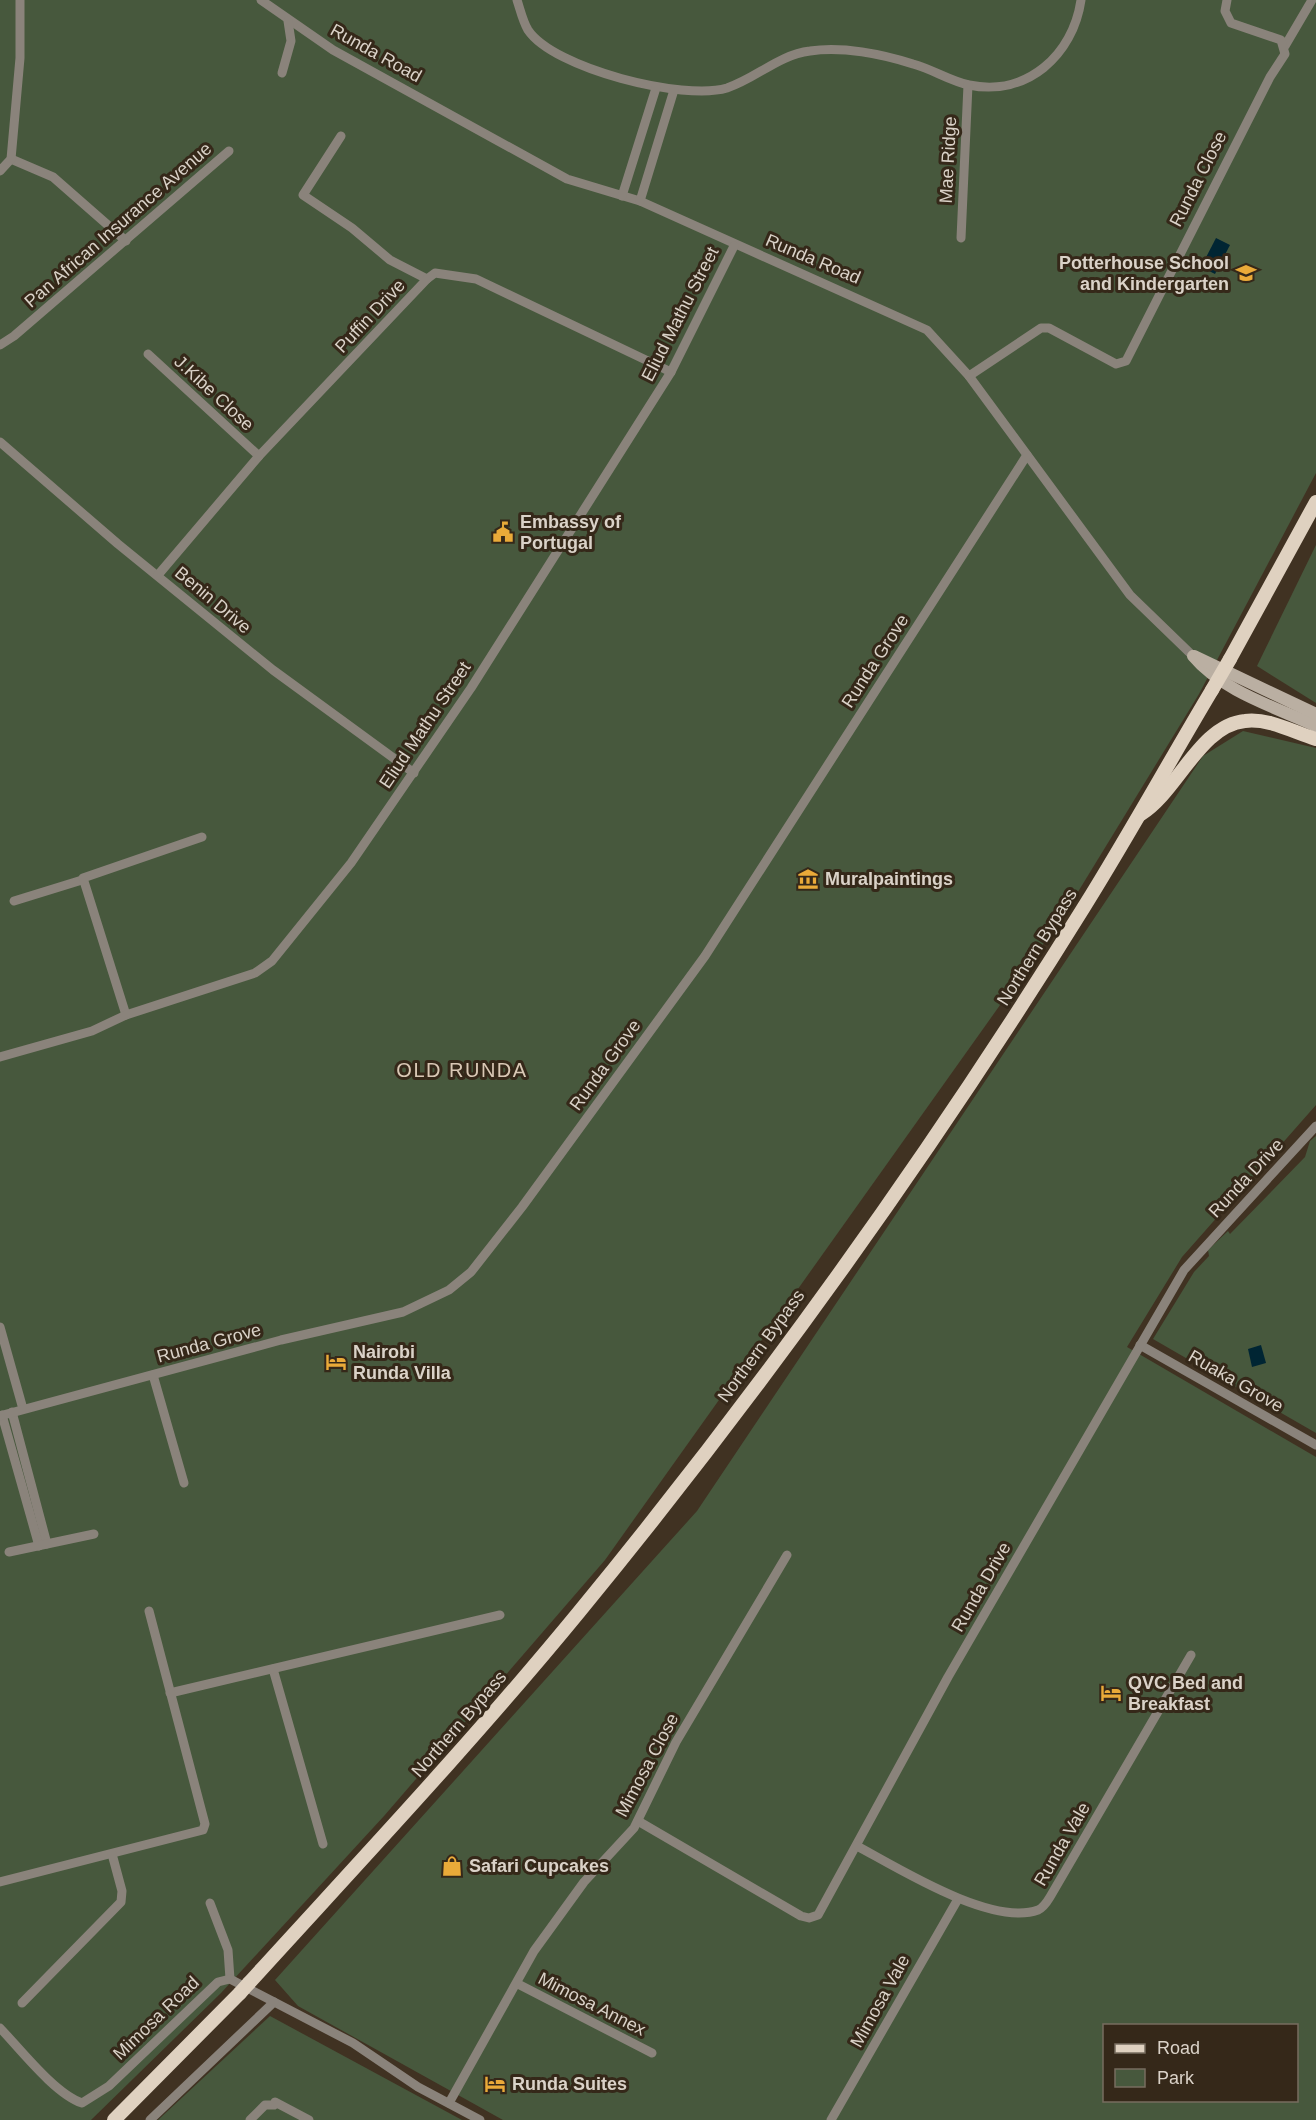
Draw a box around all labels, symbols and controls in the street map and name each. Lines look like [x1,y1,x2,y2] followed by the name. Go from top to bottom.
[327,20,425,86] street label: Runda Road
[936,116,960,204] street label: Mae Ridge
[1165,128,1231,230] street label: Runda Close
[21,138,215,312] street label: Pan African Insurance Avenue
[763,230,863,288] street label: Runda Road
[637,243,723,385] street label: Eliud Mathu Street
[1059,253,1229,294] place label: Potterhouse School and Kindergarten
[1234,261,1258,285] school or university icon: Potterhouse School and Kindergarten
[331,275,409,357] street label: Puffin Drive
[170,351,258,435] street label: J.Kibe Close
[520,512,622,553] place label: Embassy of Portugal
[491,520,515,544] public building icon: Embassy of Portugal
[171,562,255,638] street label: Benin Drive
[837,611,913,711] street label: Runda Grove
[375,658,475,792] street label: Eliud Mathu Street
[796,867,820,891] museum icon: Muralpaintings
[825,869,953,889] place label: Muralpaintings
[993,885,1081,1009] street label: Northern Bypass
[565,1016,645,1114] street label: Runda Grove
[396,1059,528,1081] district label: OLD RUNDA
[1205,1135,1287,1221] street label: Runda Drive
[714,1286,808,1406] street label: Northern Bypass
[155,1319,263,1367] street label: Runda Grove
[353,1342,452,1383] place label: Nairobi Runda Villa
[1185,1346,1287,1416] street label: Ruaka Grove
[324,1350,348,1374] hotel icon: Nairobi Runda Villa
[947,1539,1015,1635] street label: Runda Drive
[407,1667,511,1781] street label: Northern Bypass
[1128,1673,1243,1714] place label: QVC Bed and Breakfast
[1099,1681,1123,1705] hotel icon: QVC Bed and Breakfast
[611,1710,683,1820] street label: Mimosa Close
[1030,1799,1094,1889] street label: Runda Vale
[440,1854,464,1878] shop icon: Safari Cupcakes
[469,1856,609,1876] place label: Safari Cupcakes
[846,1951,914,2051] street label: Mimosa Vale
[535,1968,649,2040] street label: Mimosa Annex
[109,1972,203,2064] street label: Mimosa Road
[1103,2024,1298,2102] legend
[1157,2038,1200,2058] text: Road
[1157,2068,1195,2088] text: Park
[483,2072,507,2096] hotel icon: Runda Suites
[512,2074,627,2094] place label: Runda Suites

